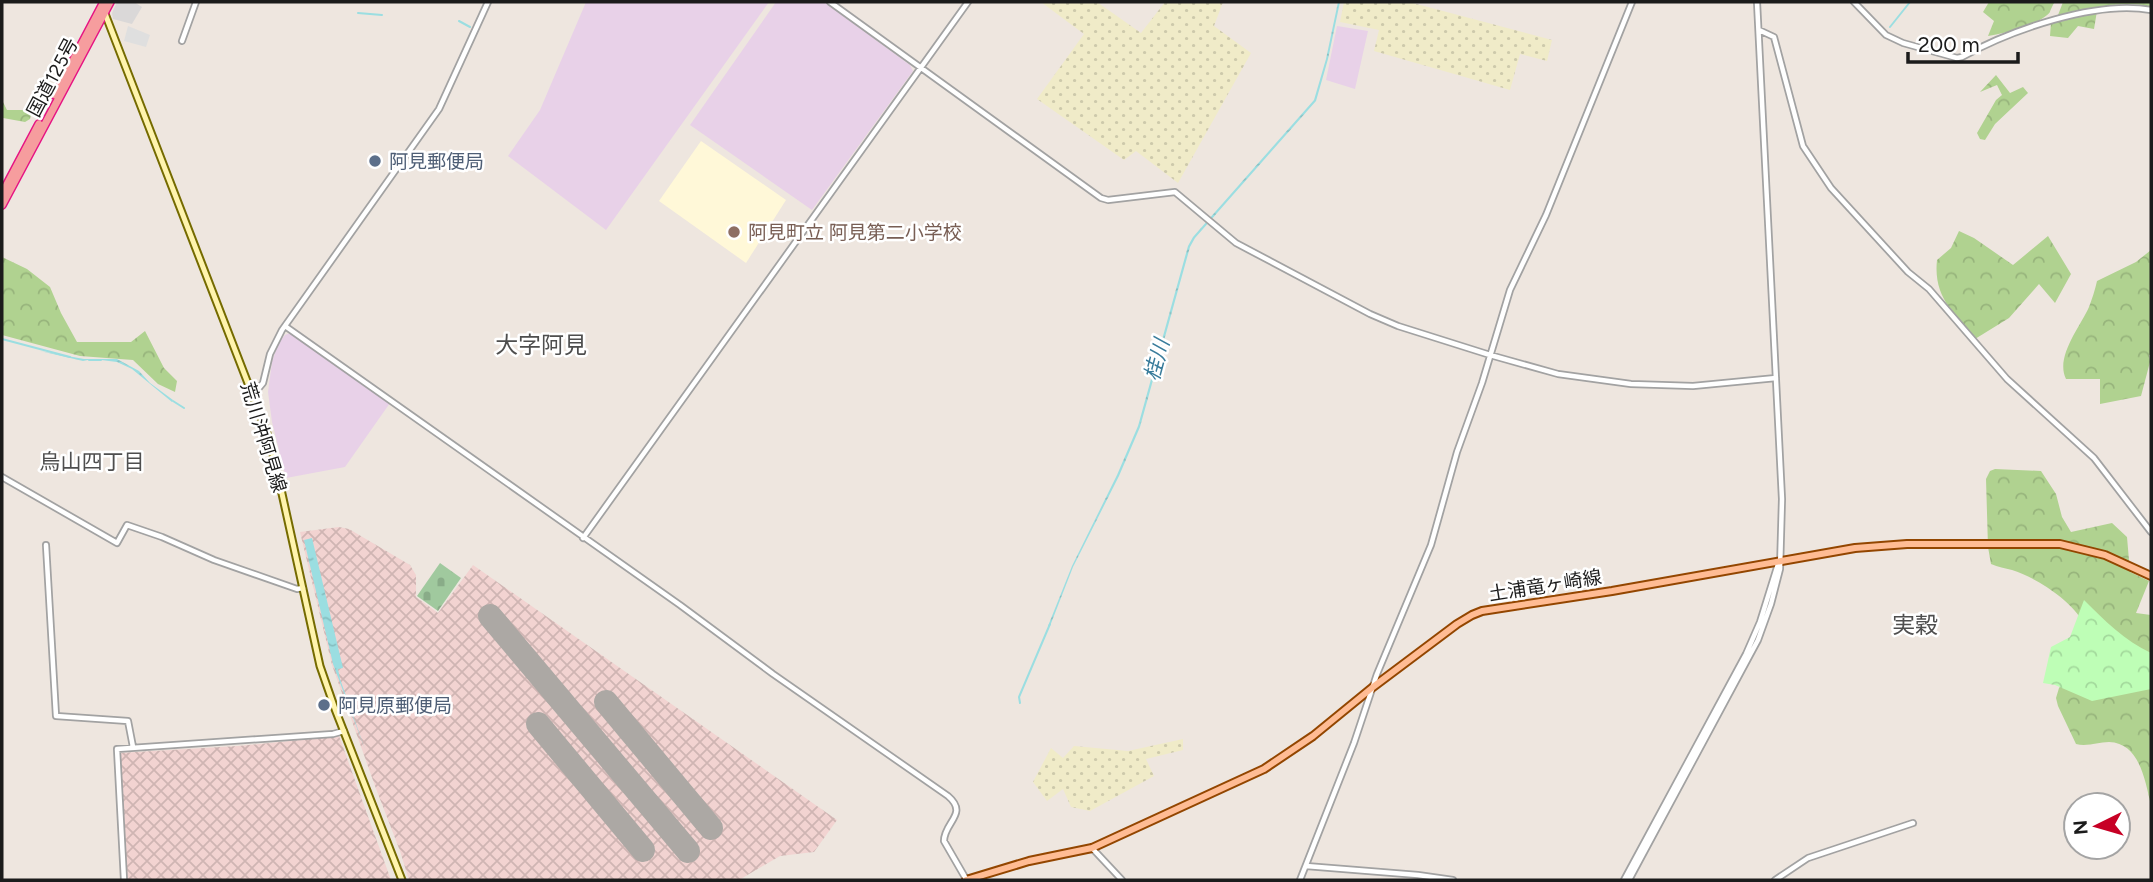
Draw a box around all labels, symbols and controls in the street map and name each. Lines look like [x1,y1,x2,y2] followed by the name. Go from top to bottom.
[1908,21,2018,65] scale bar
[1918,32,1980,57] text: 200 m
[22,34,83,121] street label: 国道125号
[389,150,484,173] place label: 阿見郵便局
[367,153,383,169] marker: 阿見郵便局
[748,221,962,244] place label: 阿見町立 阿見第二小学校
[726,224,742,240] marker: 阿見町立 阿見第二小学校
[495,331,587,359] district label: 大字阿見
[1139,334,1175,383] water label: 桂川
[236,379,291,495] street label: 荒川沖阿見線
[40,449,145,474] district label: 烏山四丁目
[1487,565,1603,606] street label: 土浦竜ヶ崎線
[1892,611,1938,639] district label: 実穀
[338,694,452,717] place label: 阿見原郵便局
[316,697,332,713] marker: 阿見原郵便局
[2062,791,2132,861] north arrow
[2068,819,2093,836] text: N

